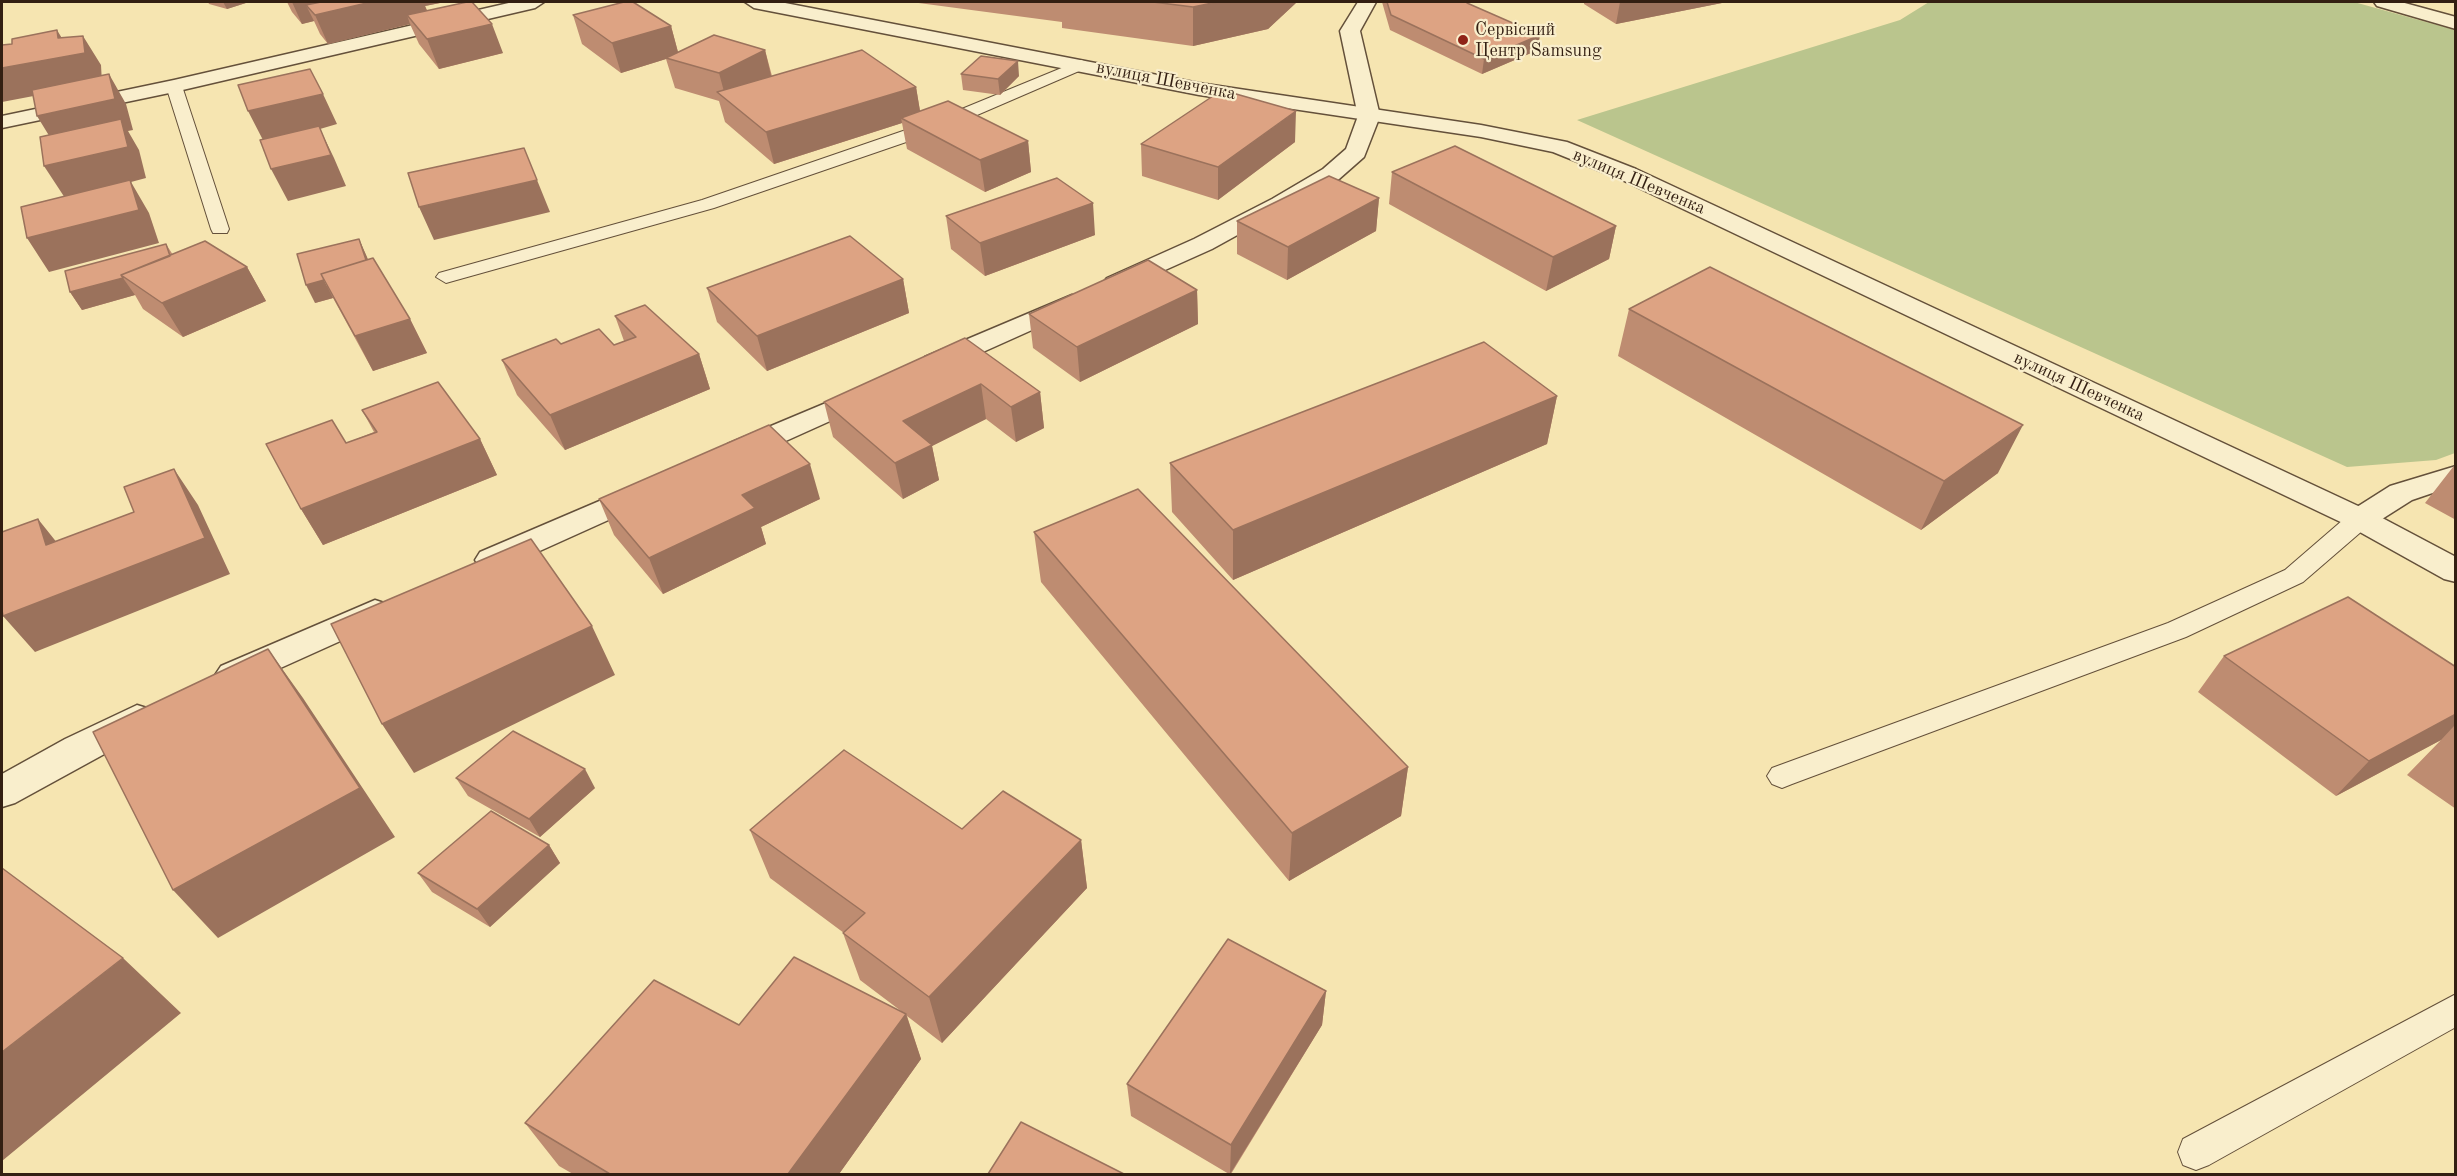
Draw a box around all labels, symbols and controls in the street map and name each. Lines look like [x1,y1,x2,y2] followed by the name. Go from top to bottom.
[1475,19,1602,62] place label: Сервісний Центр Samsung
[1456,33,1470,47] marker: Сервісний Центр Samsung
[1094,57,1238,105] street label: вулиця Шевченка
[1569,144,1709,220] street label: вулиця Шевченка
[2010,347,2148,427] street label: вулиця Шевченка

